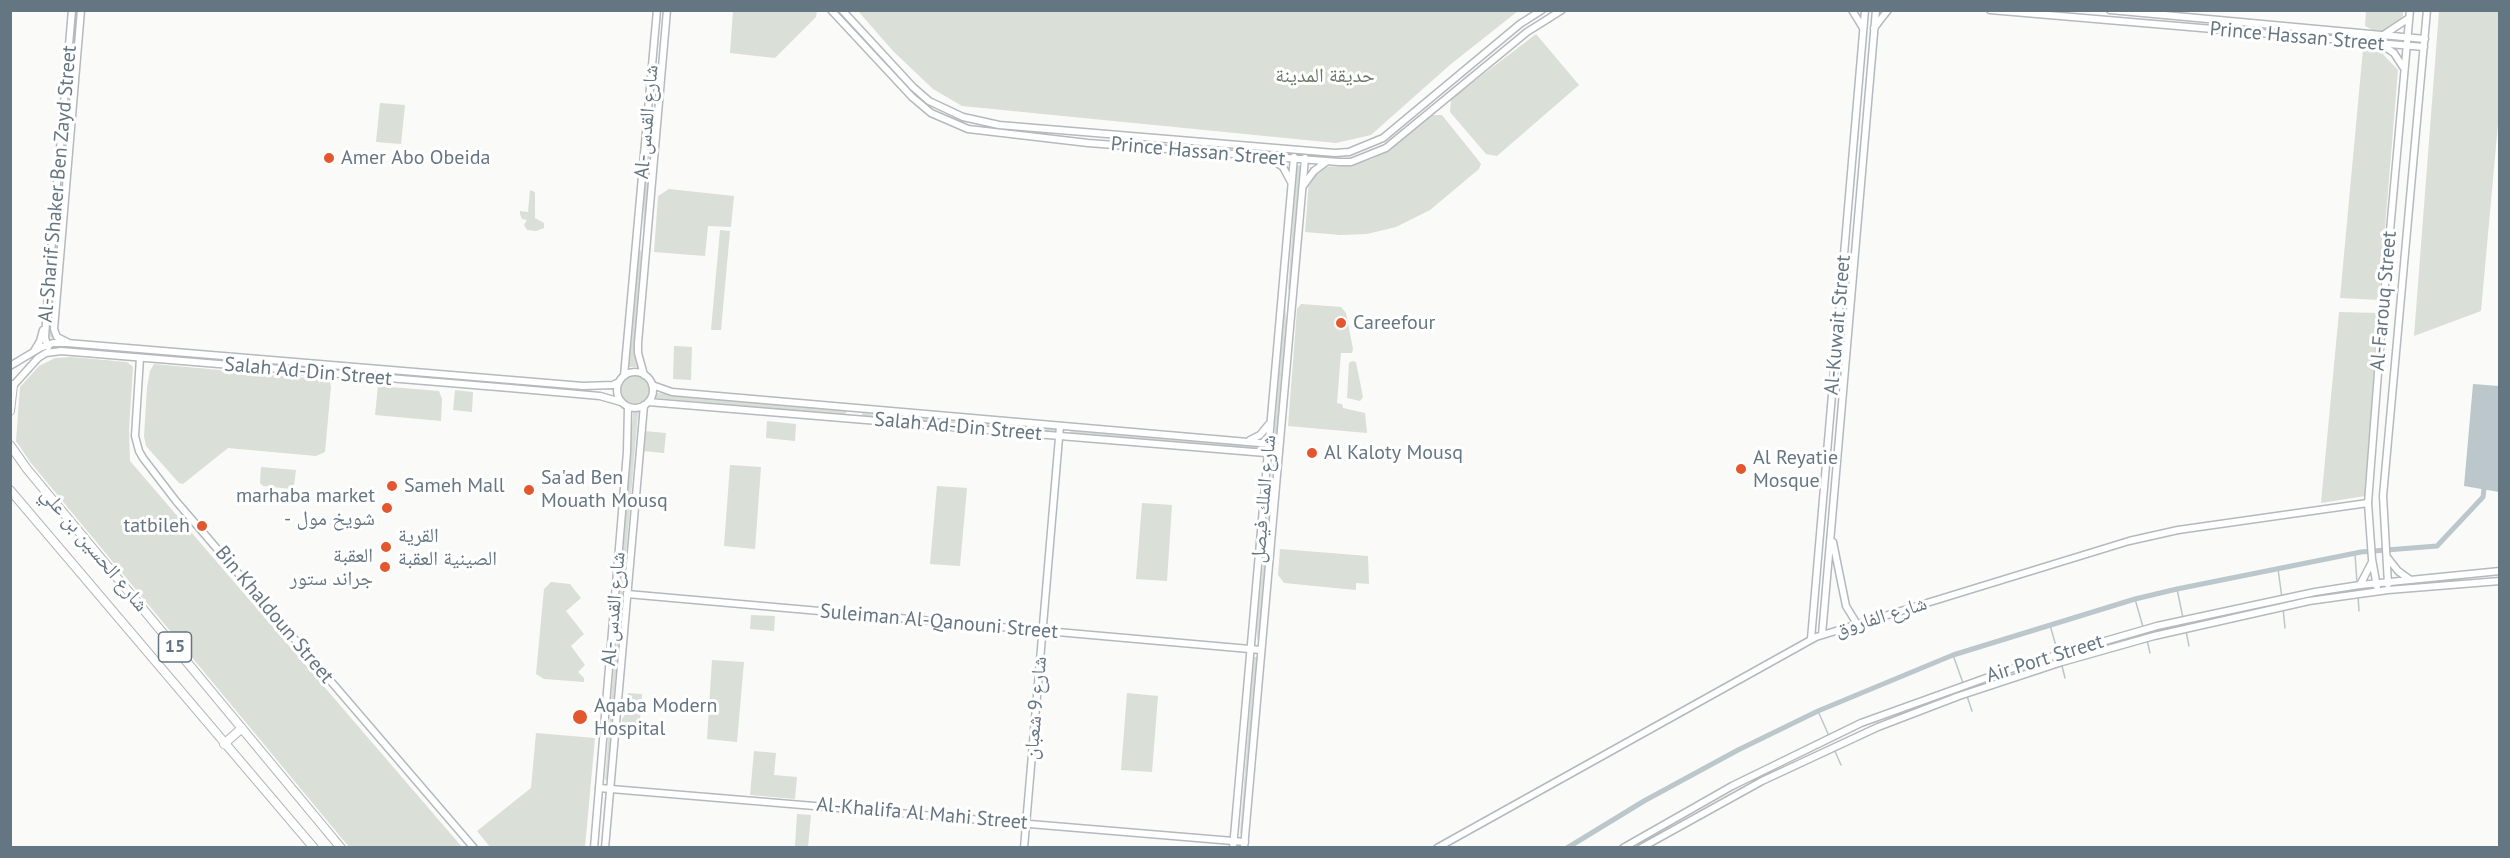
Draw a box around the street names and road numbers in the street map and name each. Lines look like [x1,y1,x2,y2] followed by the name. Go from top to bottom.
[2209,17,2385,57] street label: Prince Hassan Street
[34,44,82,324] street label: Al-Sharif Shaker Ben Zayd Street
[630,64,664,180] street label: Al-شارع القدس
[1110,132,1286,172] street label: Prince Hassan Street
[2366,230,2402,372] street label: Al-Farouq Street
[1820,254,1856,396] street label: Al-Kuwait Street
[223,353,393,391] street label: Salah Ad-Din Street
[873,408,1043,446] street label: Salah Ad-Din Street
[1246,434,1282,564] street label: شارع الملك فيصل
[35,483,153,617] street label: شارع الحسين بن علي
[210,541,338,689] street label: Bin Khaldoun Street
[597,551,631,667] street label: Al-شارع القدس
[1832,592,1930,642] street label: شارع الفاروق
[819,600,1059,644] street label: Suleiman Al-Qanouni Street
[1984,630,2106,688] street label: Air Port Street
[158,632,192,662] road number: 15
[1020,655,1052,761] street label: شارع 9 شعبان
[815,793,1029,835] street label: Al-Khalifa Al Mahi Street

